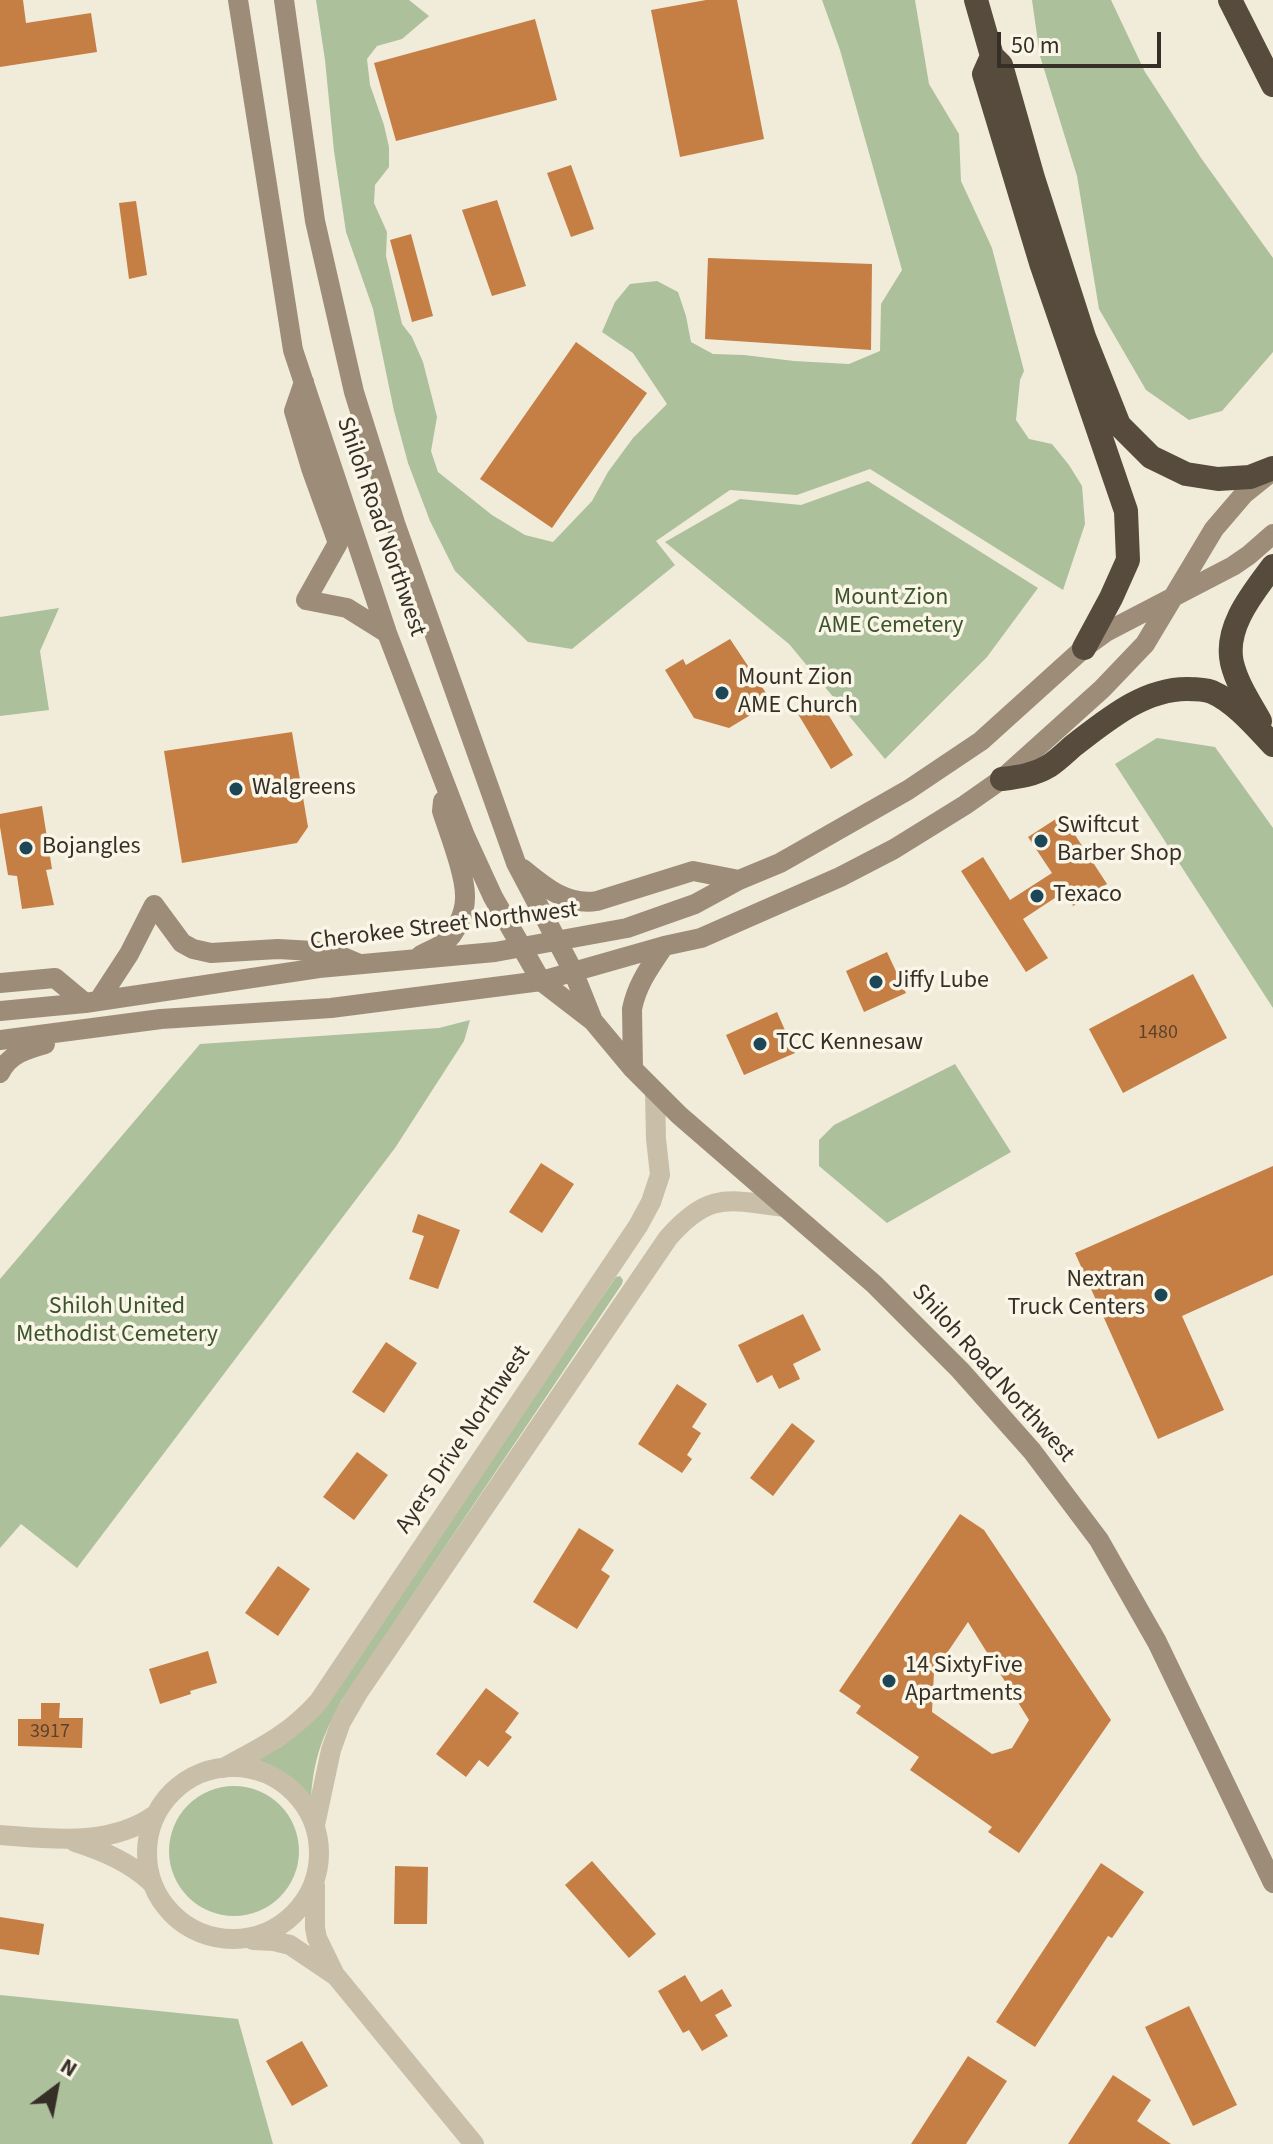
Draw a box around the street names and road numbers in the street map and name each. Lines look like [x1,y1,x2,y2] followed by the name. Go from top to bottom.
[329,414,431,640] street label: Shiloh Road Northwest
[308,896,580,958] street label: Cherokee Street Northwest
[904,1279,1080,1469] street label: Shiloh Road Northwest
[390,1341,538,1539] street label: Ayers Drive Northwest

